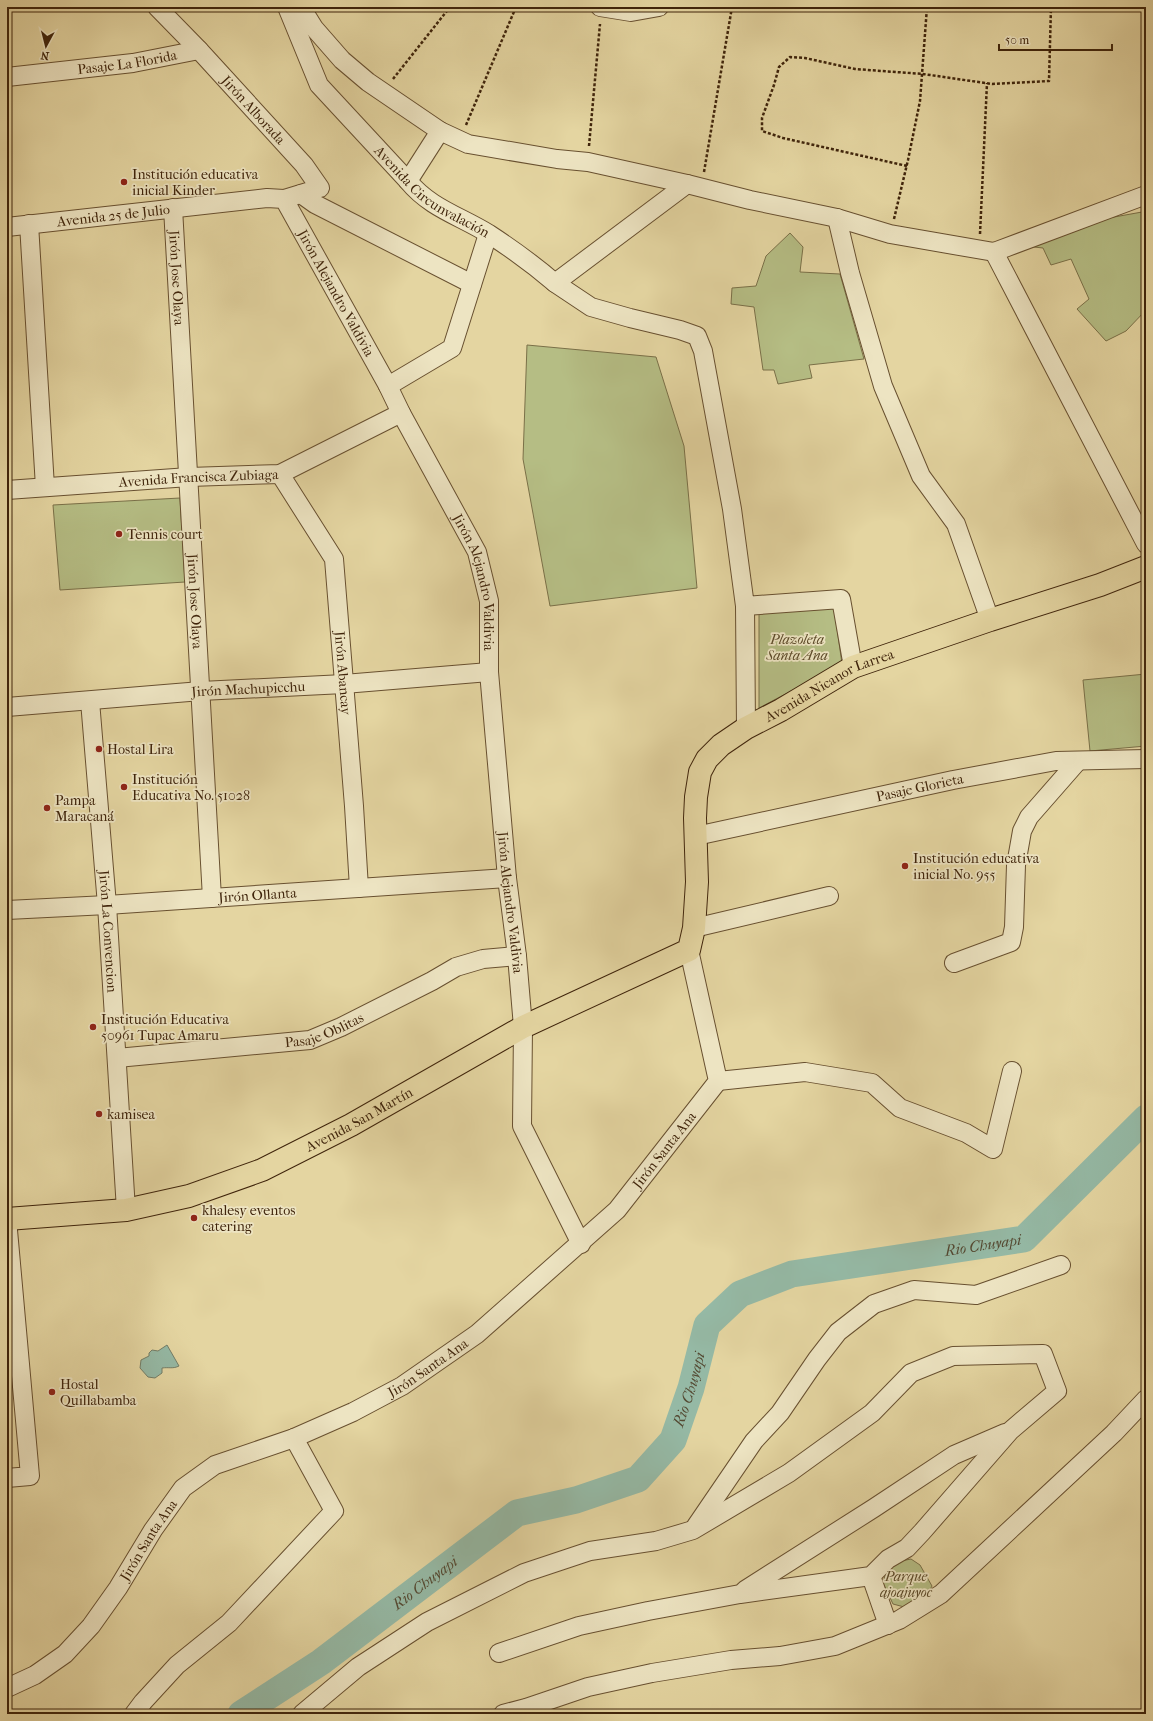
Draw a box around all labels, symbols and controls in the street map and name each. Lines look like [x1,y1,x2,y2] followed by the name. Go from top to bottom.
[26,26,66,66] north arrow
[999,26,1112,52] scale bar
[1005,33,1029,47] text: 50 m
[76,46,179,78] street label: Pasaje La Florida
[39,48,50,62] text: N
[217,71,290,148] street label: Jirón Alborada
[370,141,493,241] street label: Avenida Circunvalación
[132,166,259,199] place label: Institución educativa inicial Kinder
[119,177,129,187] marker: Institución educativa inicial Kinder
[55,200,171,230] street label: Avenida 25 de Julio
[294,226,379,360] street label: Jirón Alejandro Valdivia
[166,229,188,327] street label: Jirón Jose Olaya
[117,466,279,491] street label: Avenida Francisca Zubiaga
[449,510,498,651] street label: Jirón Alejandro Valdivia
[127,526,203,543] place label: Tennis court
[114,529,124,539] marker: Tennis court
[184,552,206,650] street label: Jirón Jose Olaya
[331,629,355,716] street label: Jirón Abancay
[765,631,828,664] park label: Plazoleta Santa Ana
[761,645,896,726] street label: Avenida Nicanor Larrea
[190,677,306,700] street label: Jirón Machupicchu
[107,741,174,758] place label: Hostal Lira
[94,744,104,754] marker: Hostal Lira
[874,770,965,805] street label: Pasaje Glorieta
[132,771,250,804] place label: Institución Educativa No. 51028
[119,782,129,792] marker: Institución Educativa No. 51028
[55,792,114,825] place label: Pampa Maracaná
[42,803,52,813] marker: Pampa Maracaná
[494,830,527,975] street label: Jirón Alejandro Valdivia
[913,850,1040,883] place label: Institución educativa inicial No. 955
[900,861,910,871] marker: Institución educativa inicial No. 955
[96,868,121,993] street label: Jirón La Convencion
[217,884,298,906] street label: Jirón Ollanta
[284,1009,366,1051] street label: Pasaje Oblitas
[101,1011,229,1044] place label: Institución Educativa 50961 Tupac Amaru
[88,1022,98,1032] marker: Institución Educativa 50961 Tupac Amaru
[302,1083,416,1155] street label: Avenida San Martín
[107,1106,156,1123] place label: kamisea
[628,1108,700,1193] street label: Jirón Santa Ana
[94,1109,104,1119] marker: kamisea
[202,1202,296,1235] place label: khalesy eventos catering
[189,1213,199,1223] marker: khalesy eventos catering
[942,1230,1024,1260] water label: Rio Chuyapi
[384,1334,471,1401] street label: Jirón Santa Ana
[669,1349,709,1430] water label: Rio Chuyapi
[60,1376,137,1409] place label: Hostal Quillabamba
[47,1387,57,1397] marker: Hostal Quillabamba
[115,1496,181,1585] street label: Jirón Santa Ana
[388,1551,462,1614] water label: Rio Chuyapi
[880,1568,933,1601] park label: Parque ajoajuyoc

